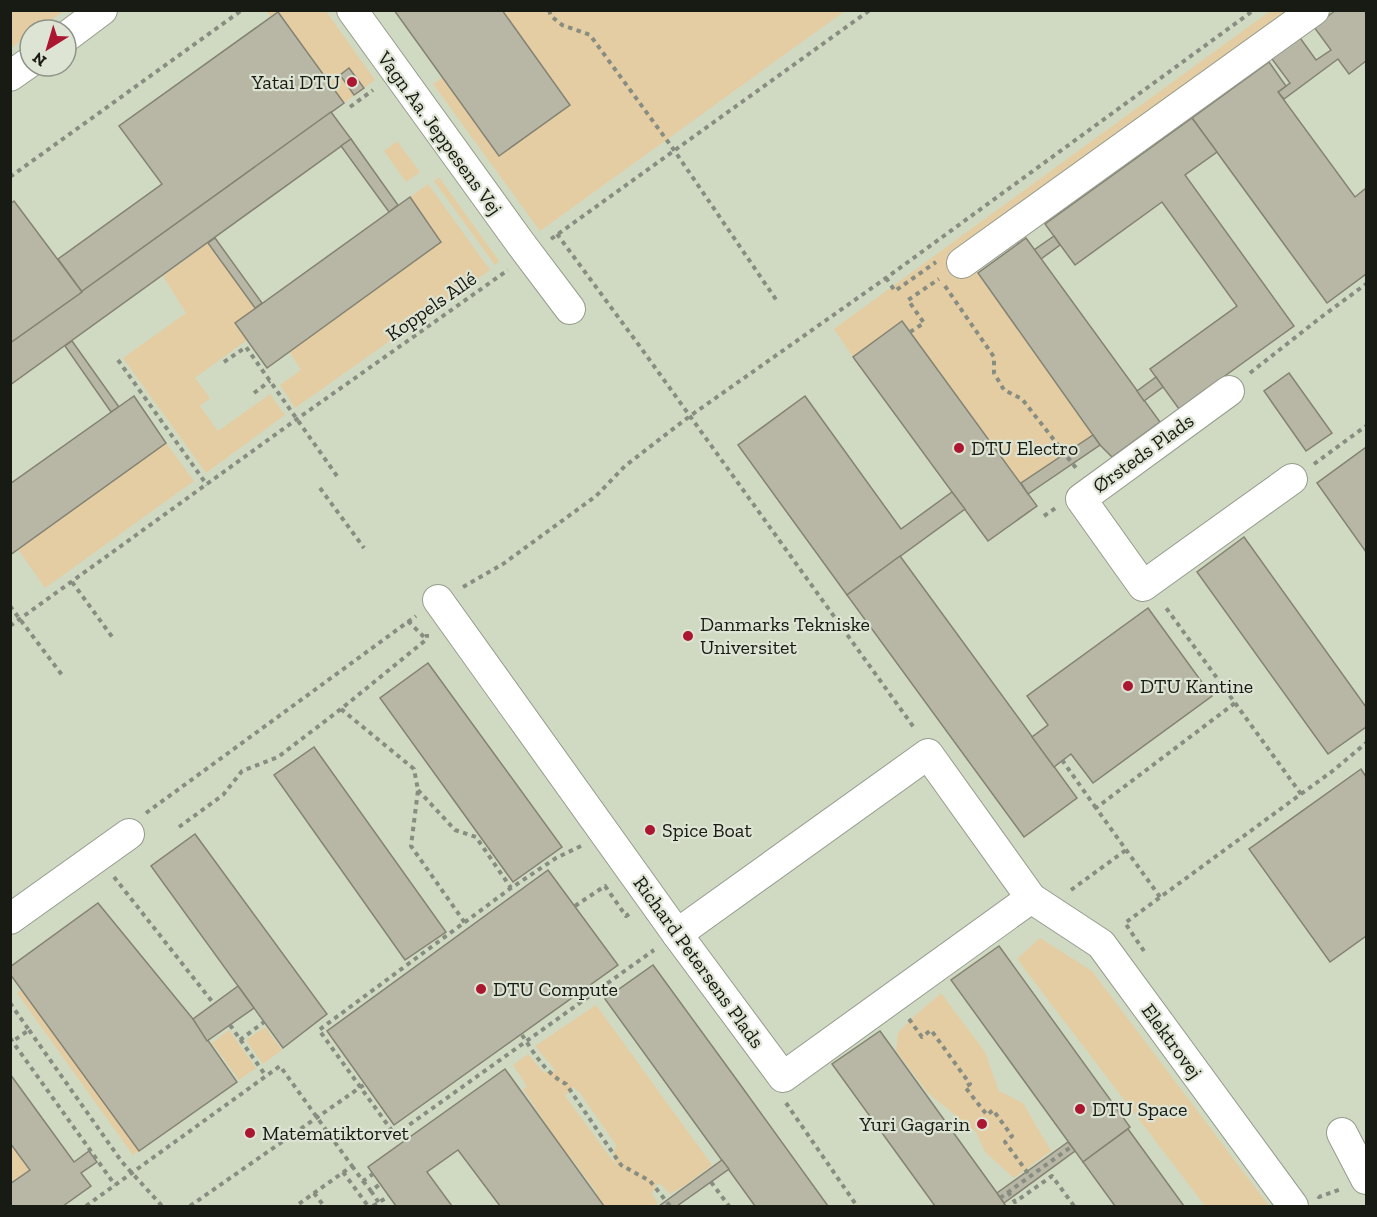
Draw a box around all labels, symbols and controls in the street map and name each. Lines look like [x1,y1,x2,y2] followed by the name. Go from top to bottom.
[18,18,78,78] north arrow
[372,46,507,220] street label: Vagn Aa. Jeppesens Vej
[29,48,50,71] text: N
[250,70,340,94] place label: Yatai DTU
[345,75,359,89] marker: Yatai DTU
[381,266,481,346] street label: Koppels Allé
[1088,408,1198,498] street label: Ørsteds Plads
[971,436,1078,460] place label: DTU Electro
[952,441,966,455] marker: DTU Electro
[700,612,870,659] place label: Danmarks Tekniske Universitet
[681,629,695,643] marker: Danmarks Tekniske Universitet
[1140,674,1253,698] place label: DTU Kantine
[1121,679,1135,693] marker: DTU Kantine
[662,818,752,842] place label: Spice Boat
[643,823,657,837] marker: Spice Boat
[629,871,769,1053] street label: Richard Petersens Plads
[493,977,618,1001] place label: DTU Compute
[474,982,488,996] marker: DTU Compute
[1137,999,1207,1083] street label: Elektrovej
[1092,1097,1187,1121] place label: DTU Space
[1073,1102,1087,1116] marker: DTU Space
[858,1112,971,1136] place label: Yuri Gagarin
[975,1117,989,1131] marker: Yuri Gagarin
[262,1121,410,1145] place label: Matematiktorvet
[243,1126,257,1140] marker: Matematiktorvet

